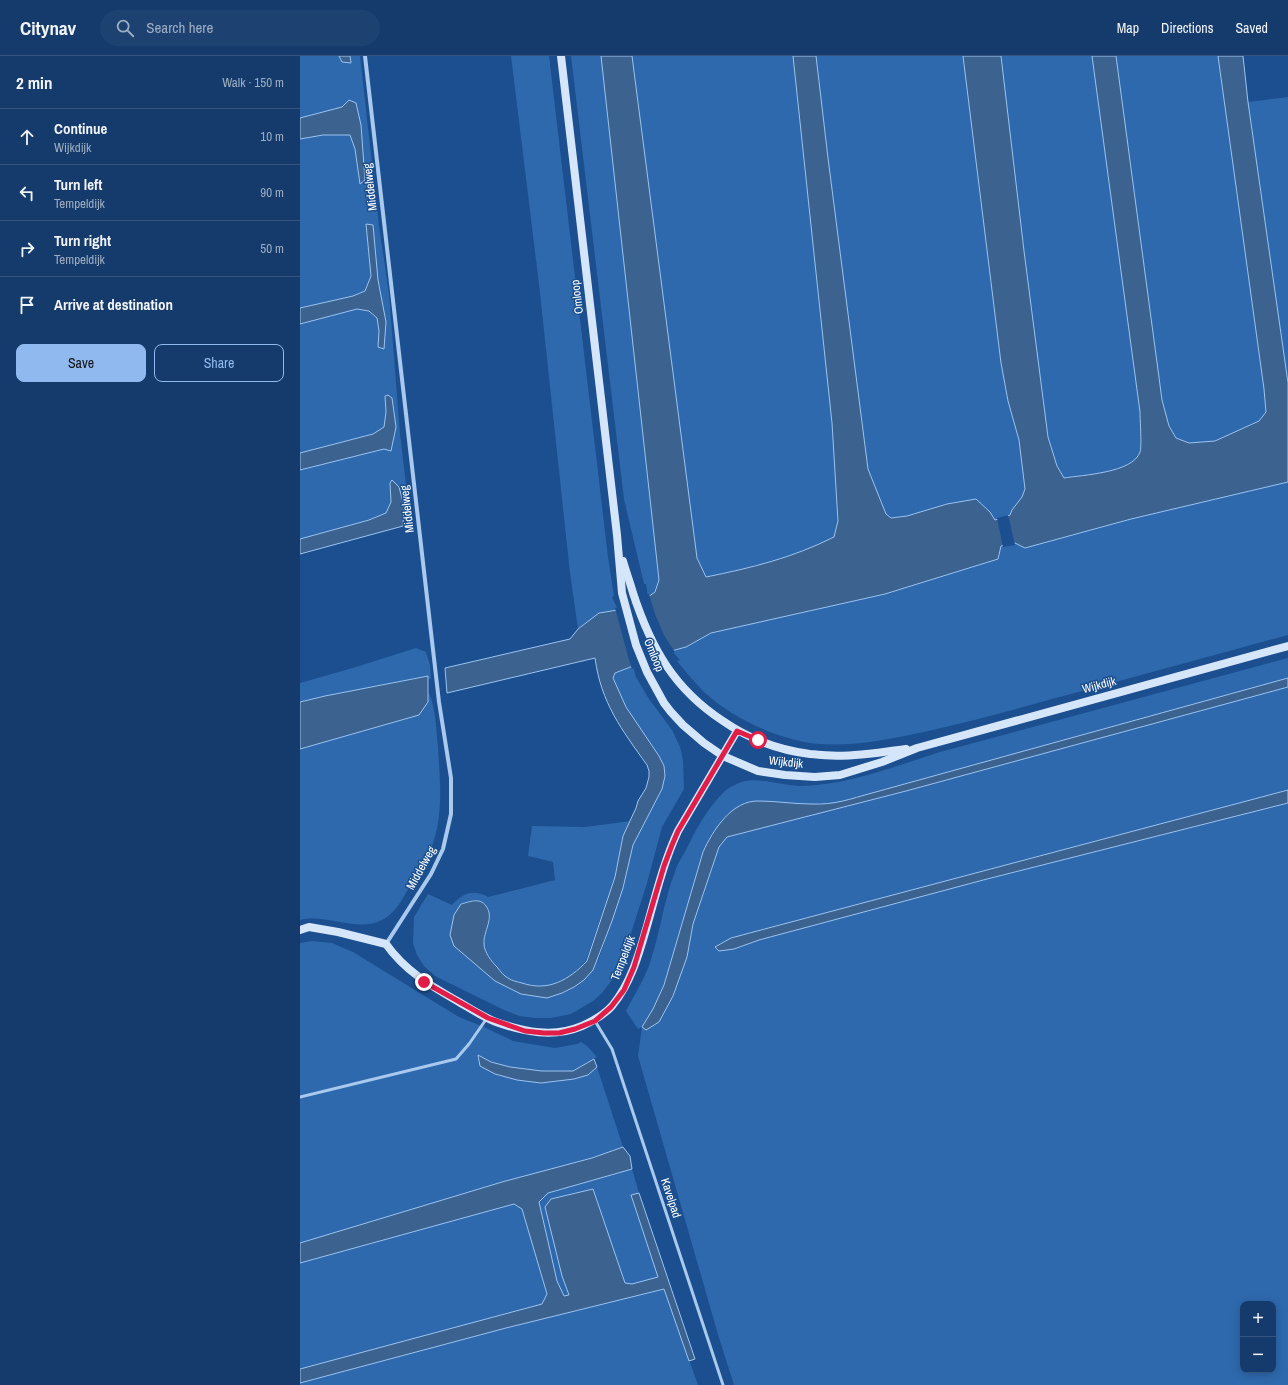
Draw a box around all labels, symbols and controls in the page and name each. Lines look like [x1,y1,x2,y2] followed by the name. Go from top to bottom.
[100,10,380,46] search box
[20,15,76,41] text: Citynav
[114,17,136,39] icon: search
[146,17,213,38] text: Search here
[1117,19,1139,37] text: Map
[1161,19,1213,37] text: Directions
[1235,19,1268,37] text: Saved
[16,71,52,94] text: 2 min
[222,74,284,91] text: Walk · 150 m
[54,118,107,139] text: Continue
[16,126,38,148] icon: ahead
[260,128,284,145] text: 10 m
[54,139,91,156] text: Wijkdijk
[359,162,381,212] street label: Middelweg
[54,174,102,195] text: Turn left
[16,182,38,204] icon: left
[260,184,284,201] text: 90 m
[54,195,105,212] text: Tempeldijk
[54,230,111,251] text: Turn right
[16,238,38,260] icon: right
[260,240,284,257] text: 50 m
[54,251,105,268] text: Tempeldijk
[567,279,587,315] street label: Omloop
[16,294,38,316] icon: arrive
[54,294,173,315] text: Arrive at destination
[16,344,146,382] button: Save
[154,344,284,382] button: Share
[396,484,418,534] street label: Middelweg
[640,636,668,674] street label: Omloop
[1080,673,1118,697] street label: Wijkdijk
[749,731,767,749] route start
[768,752,804,772] street label: Wijkdijk
[402,843,440,893] street label: Middelweg
[607,933,639,983] street label: Tempeldijk
[415,973,433,991] route end
[657,1176,685,1220] street label: Kavelpad
[1240,1301,1276,1373] map controls
[1240,1301,1276,1337] button: +
[1240,1337,1276,1373] button: −

